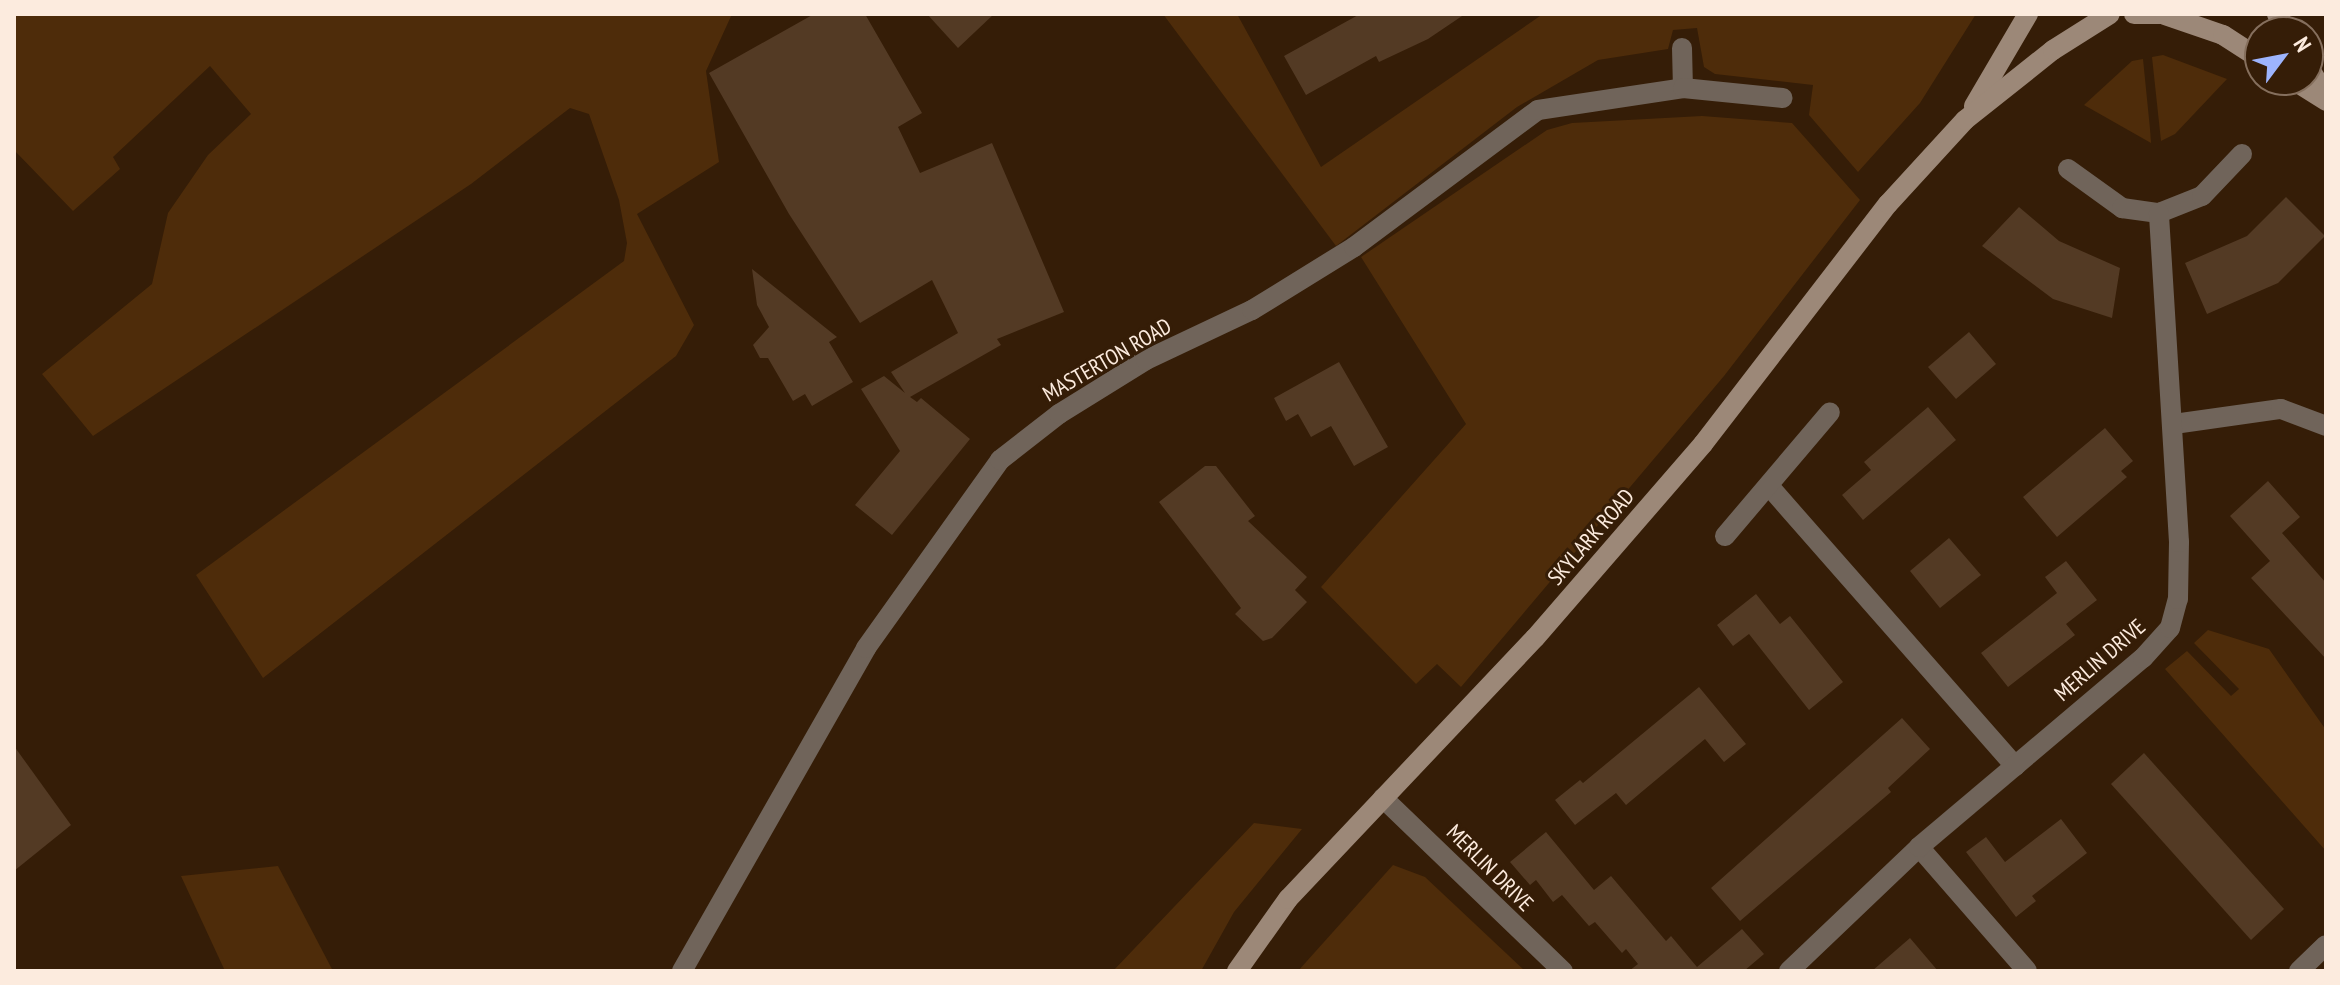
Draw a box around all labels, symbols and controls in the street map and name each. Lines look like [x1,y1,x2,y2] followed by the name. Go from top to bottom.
[2244,16,2324,96] north arrow
[2288,32,2318,57] text: N
[1038,313,1176,407] street label: MASTERTON ROAD
[1542,483,1640,591] street label: SKYLARK ROAD
[2049,613,2151,707] street label: MERLIN DRIVE
[1441,819,1539,917] street label: MERLIN DRIVE

